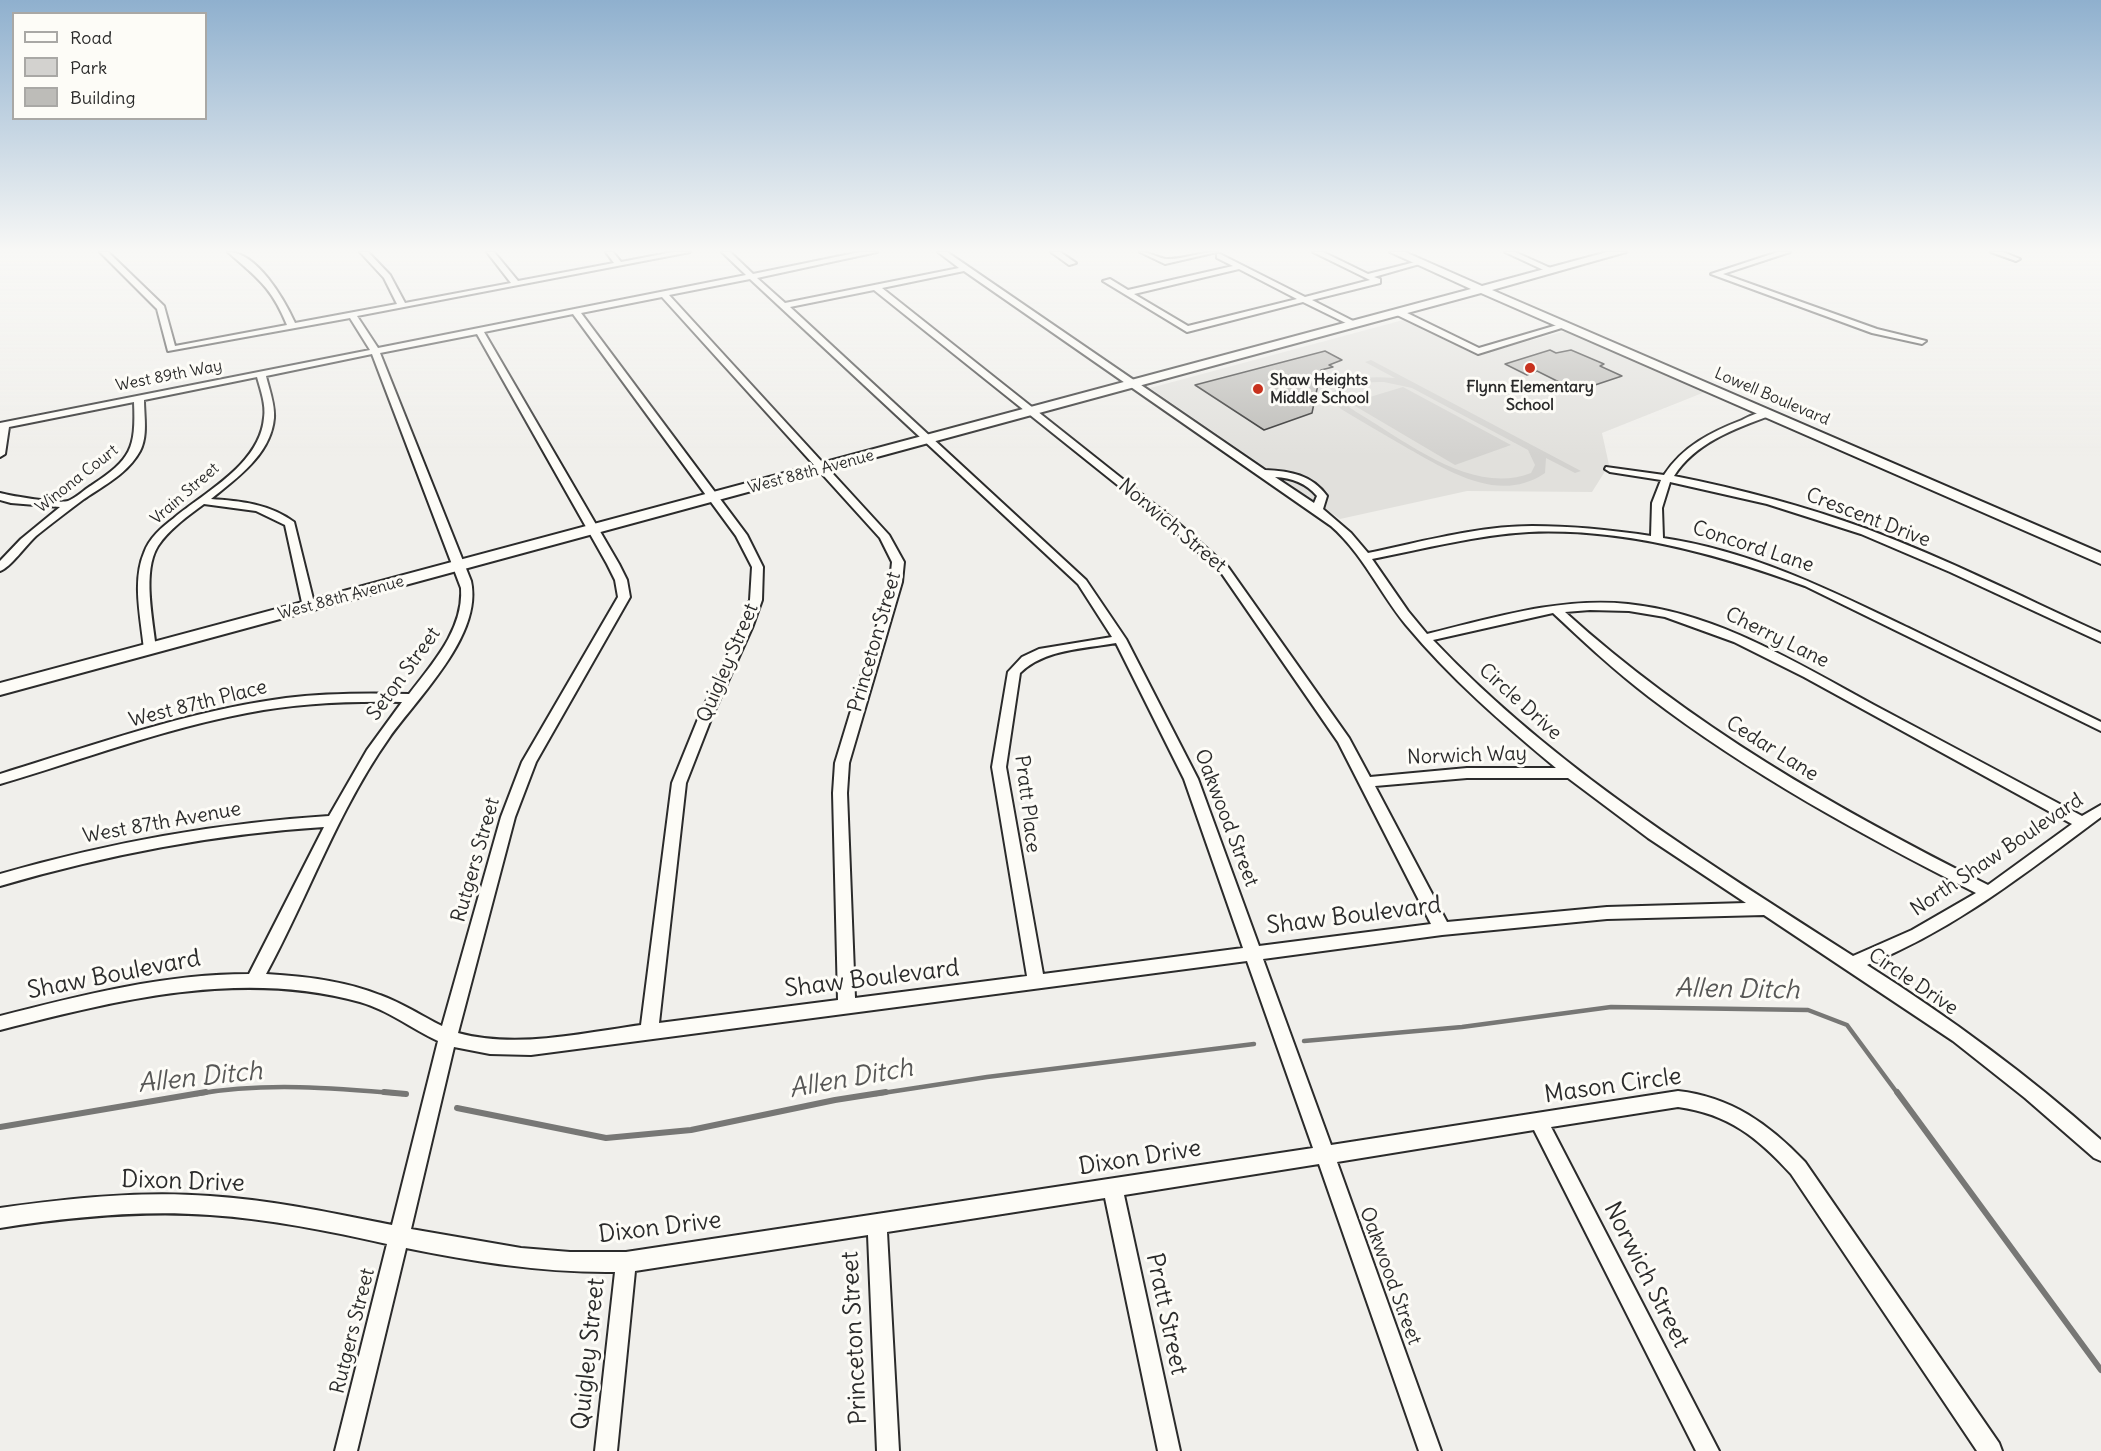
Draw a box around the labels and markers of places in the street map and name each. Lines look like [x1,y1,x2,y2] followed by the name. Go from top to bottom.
[1523,361,1537,375] marker: Flynn Elementary School
[1270,370,1369,408] place label: Shaw Heights Middle School
[1466,377,1594,415] place label: Flynn Elementary School
[1251,382,1265,396] marker: Shaw Heights Middle School

